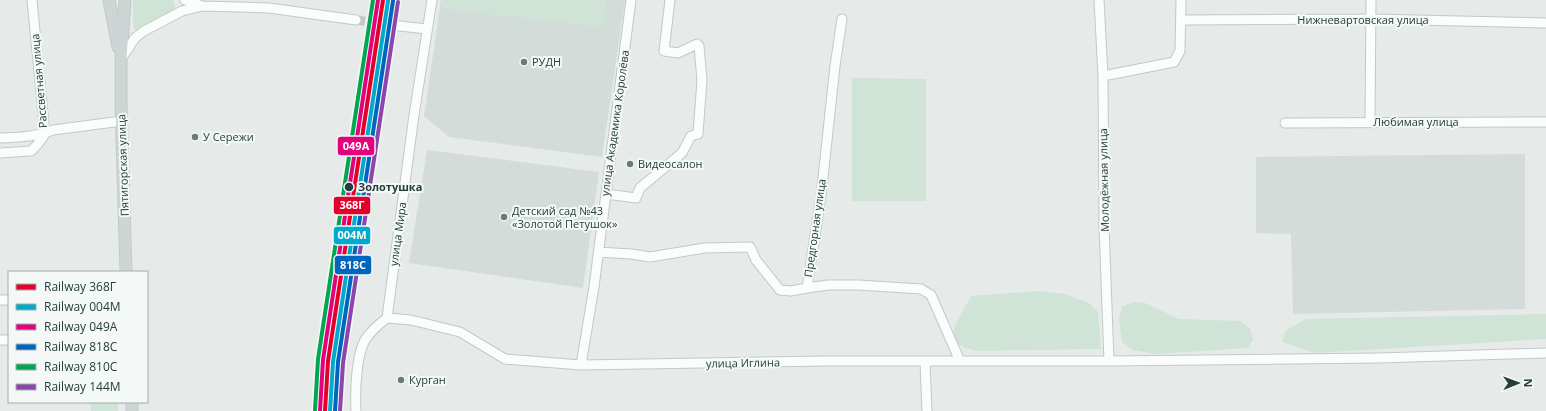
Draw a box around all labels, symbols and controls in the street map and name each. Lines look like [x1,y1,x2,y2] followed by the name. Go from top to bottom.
[1297,12,1429,27] street label: Нижневартовская улица
[27,33,50,129] street label: Рассветная улица
[597,49,632,197] street label: улица Академика Королёва
[532,54,561,69] place label: РУДН
[519,57,529,67] marker: РУДН
[113,114,132,216] street label: Пятигорская улица
[1373,114,1459,129] street label: Любимая улица
[1095,128,1112,232] street label: Молодёжная улица
[203,129,254,144] place label: У Сережи
[190,132,200,142] marker: У Сережи
[337,136,375,156] line badge: 049А
[343,138,370,153] text: 049А
[638,156,703,171] place label: Видеосалон
[625,159,635,169] marker: Видеосалон
[800,178,829,278] street label: Предгорная улица
[358,179,422,194] place label: Золотушка
[343,181,355,193] marker: Золотушка
[333,196,371,215] line badge: 368Г
[339,197,365,212] text: 368Г
[386,201,409,267] street label: улица Мира
[512,203,618,231] place label: Детский сад №43 «Золотой Петушок»
[499,212,509,222] marker: Детский сад №43 «Золотой Петушок»
[333,226,371,245] line badge: 004М
[337,227,367,242] text: 004М
[334,255,372,275] line badge: 818С
[340,257,366,272] text: 818С
[8,271,148,403] legend
[44,278,116,295] text: Railway 368Г
[44,298,121,315] text: Railway 004М
[44,318,118,335] text: Railway 049А
[44,338,118,355] text: Railway 818С
[706,354,780,371] street label: улица Иглина
[44,358,118,375] text: Railway 810С
[1498,363,1538,403] north arrow
[409,372,446,387] place label: Курган
[396,375,406,385] marker: Курган
[44,378,121,395] text: Railway 144М
[1521,378,1536,387] text: N

